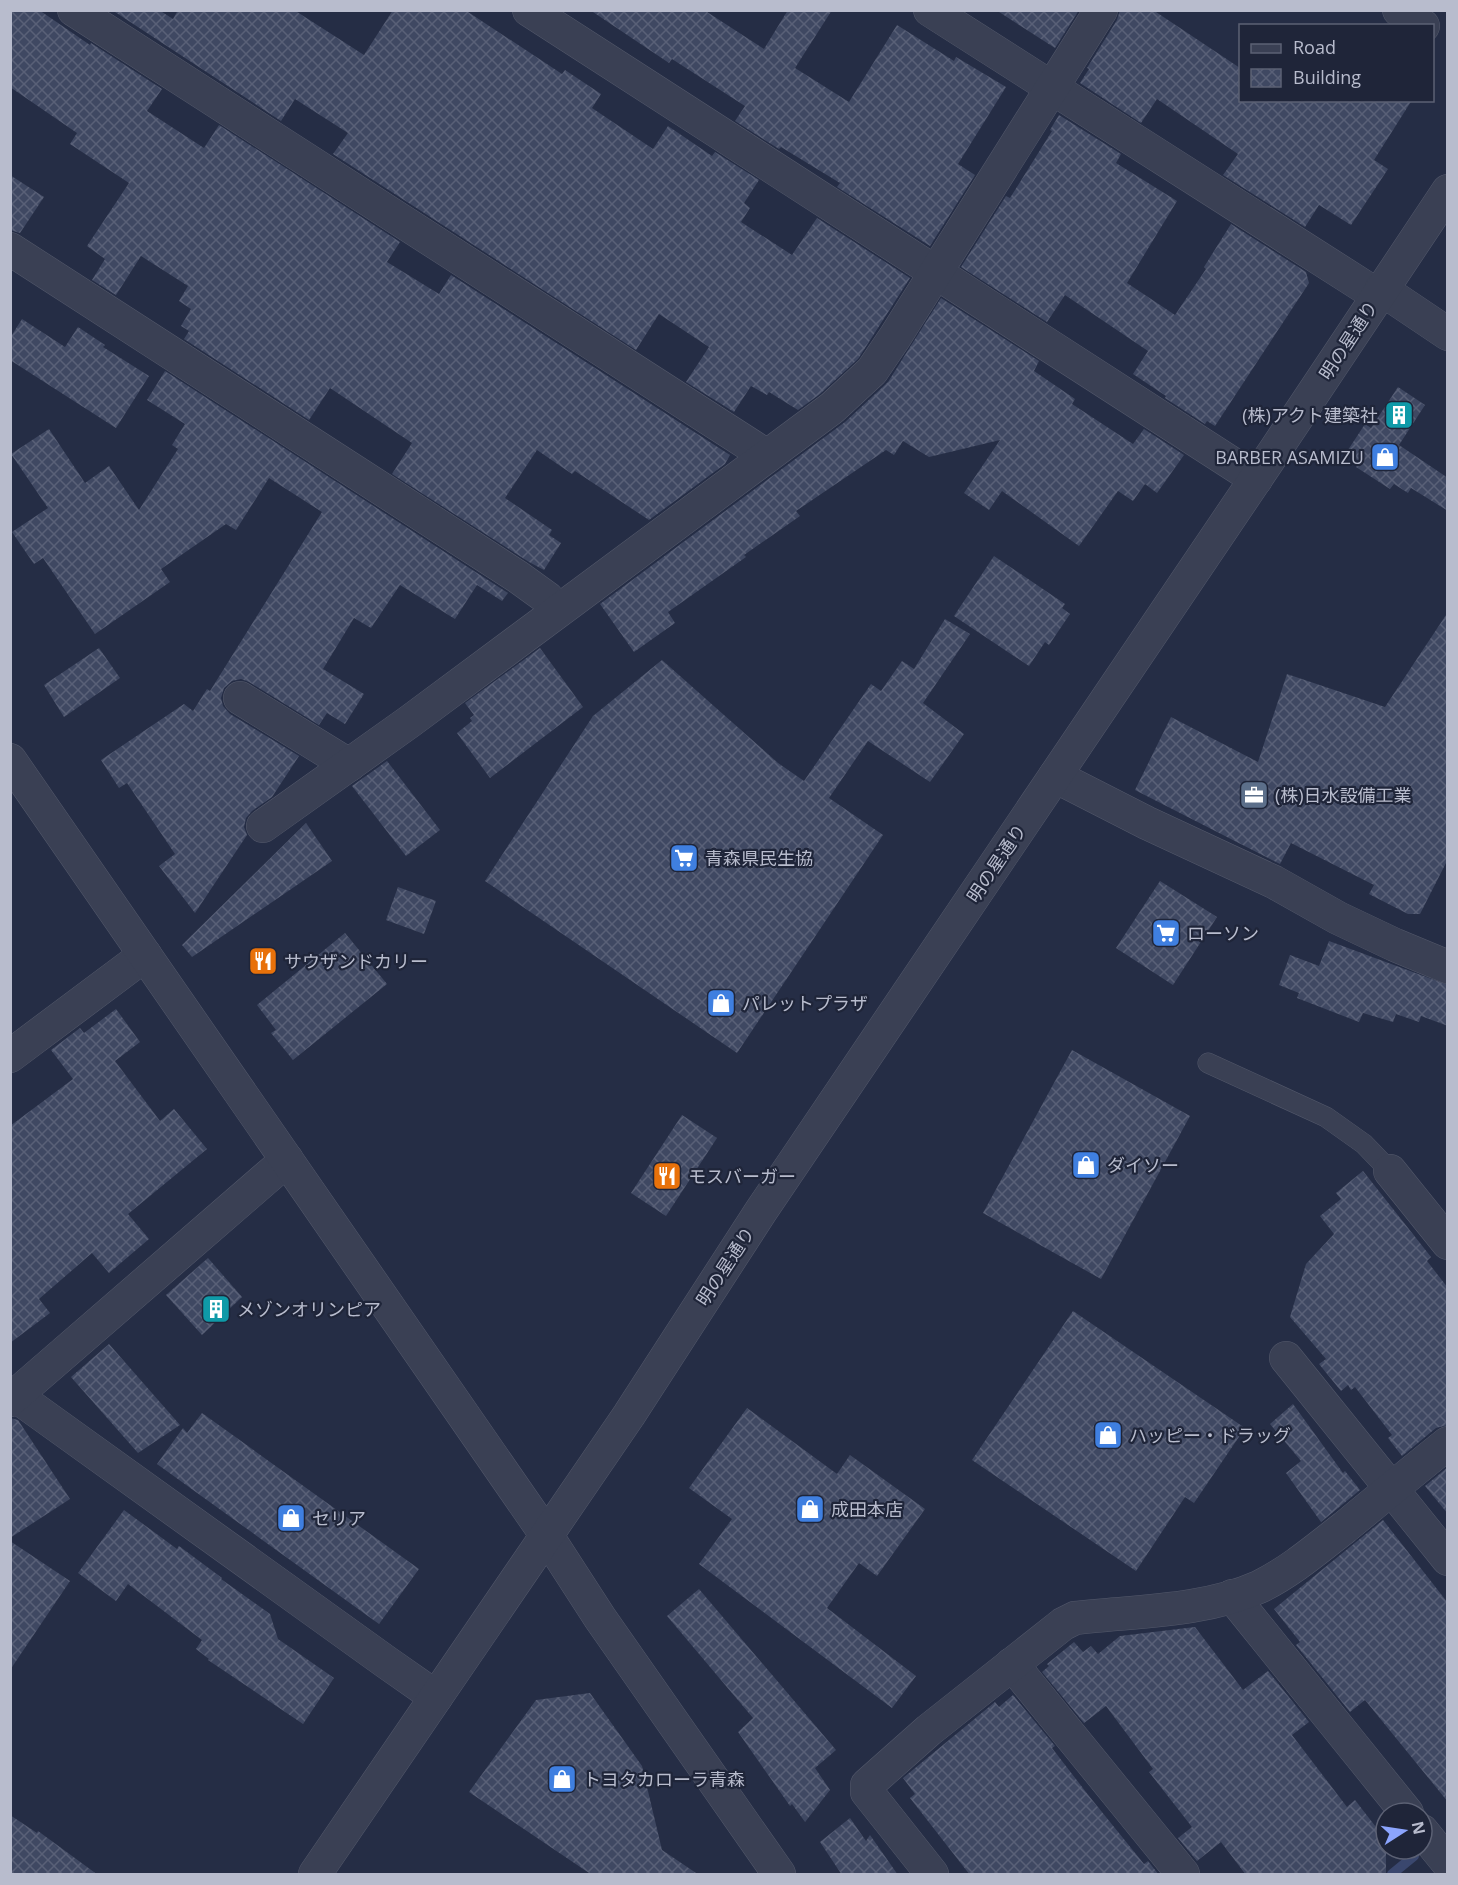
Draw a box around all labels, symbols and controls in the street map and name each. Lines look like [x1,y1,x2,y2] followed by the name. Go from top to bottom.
[1239,24,1434,102] legend
[1293,35,1336,59] text: Road
[1293,65,1361,89] text: Building
[1313,296,1383,384] street label: 明の星通り
[1383,399,1415,431] building icon: (株)アクト建築社
[1242,403,1378,427] place label: (株)アクト建築社
[1369,441,1401,473] shop icon: BARBER ASAMIZU
[1215,445,1364,469] place label: BARBER ASAMIZU
[1238,779,1270,811] office icon: (株)日水設備工業
[1275,783,1412,807] place label: (株)日水設備工業
[961,819,1031,907] street label: 明の星通り
[668,842,700,874] supermarket icon: 青森県民生協
[705,846,813,870] place label: 青森県民生協
[1150,917,1182,949] supermarket icon: ローソン
[1187,921,1259,945] place label: ローソン
[247,945,279,977] restaurant icon: サウザンドカリー
[284,949,428,973] place label: サウザンドカリー
[705,987,737,1019] shop icon: パレットプラザ
[742,991,868,1015] place label: パレットプラザ
[1070,1149,1102,1181] shop icon: ダイソー
[1107,1153,1179,1177] place label: ダイソー
[651,1160,683,1192] restaurant icon: モスバーガー
[688,1164,796,1188] place label: モスバーガー
[690,1222,760,1310] street label: 明の星通り
[200,1293,232,1325] building icon: メゾンオリンピア
[237,1297,381,1321] place label: メゾンオリンピア
[1092,1419,1124,1451] shop icon: ハッピー・ドラッグ
[1129,1423,1291,1447] place label: ハッピー・ドラッグ
[794,1493,826,1525] shop icon: 成田本店
[831,1497,903,1521] place label: 成田本店
[275,1502,307,1534] shop icon: セリア
[312,1506,366,1530] place label: セリア
[546,1763,578,1795] shop icon: トヨタカローラ青森
[583,1767,745,1791] place label: トヨタカローラ青森
[1374,1801,1434,1861] north arrow
[1407,1819,1431,1837] text: N

